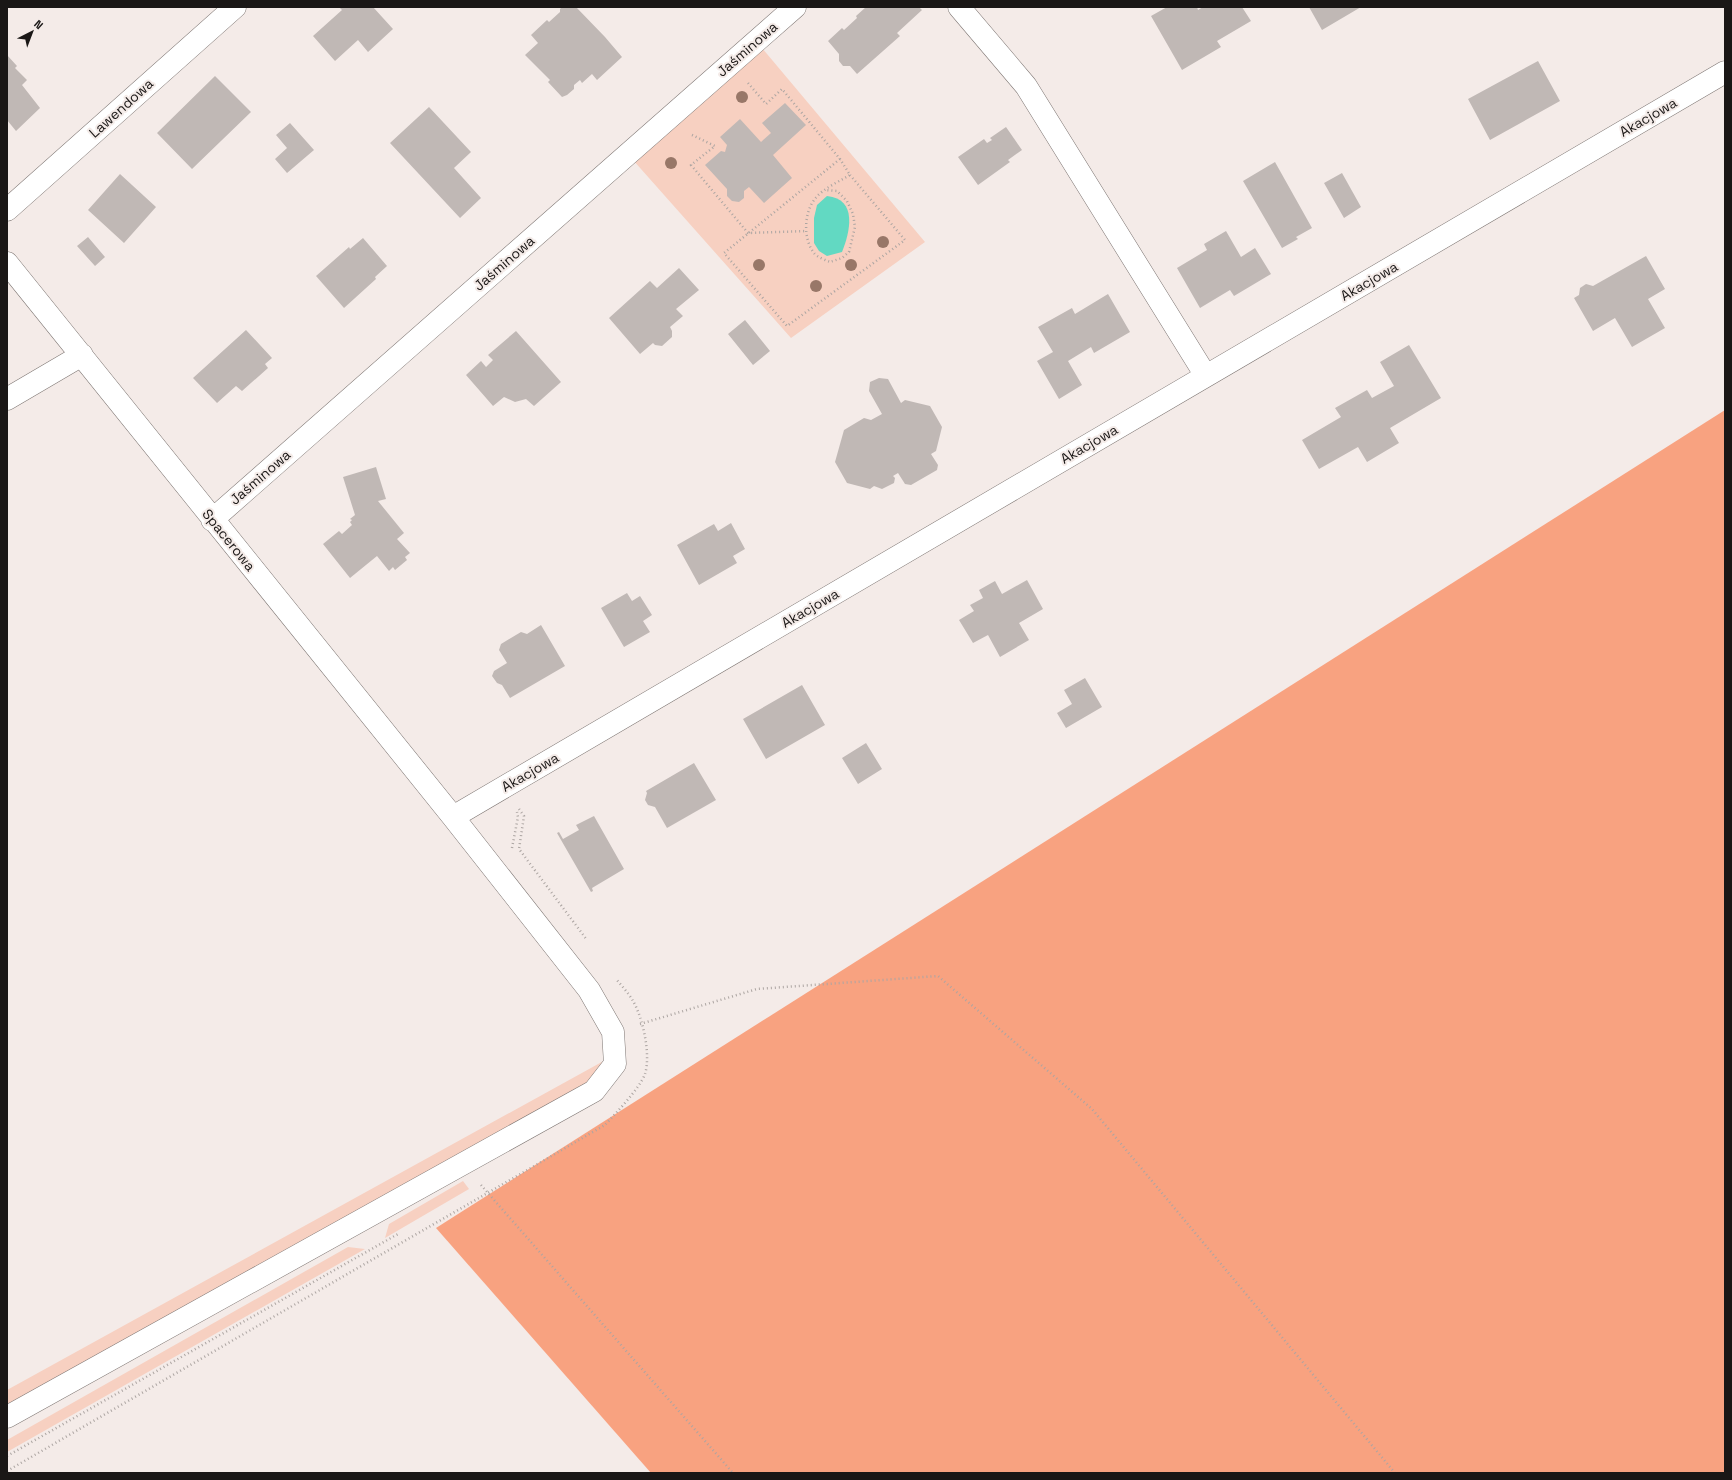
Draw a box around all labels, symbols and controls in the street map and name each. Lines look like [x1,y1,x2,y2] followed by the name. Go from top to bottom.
[12,12,52,52] north arrow
[31,17,46,32] text: N
[713,18,781,80] street label: Jaśminowa
[85,74,157,142] street label: Lawendowa
[1616,93,1680,141] street label: Akacjowa
[470,232,538,294] street label: Jaśminowa
[1337,257,1401,305] street label: Akacjowa
[1057,420,1121,468] street label: Akacjowa
[226,446,294,508] street label: Jaśminowa
[198,505,260,575] street label: Spacerowa
[778,584,842,632] street label: Akacjowa
[498,748,562,796] street label: Akacjowa

